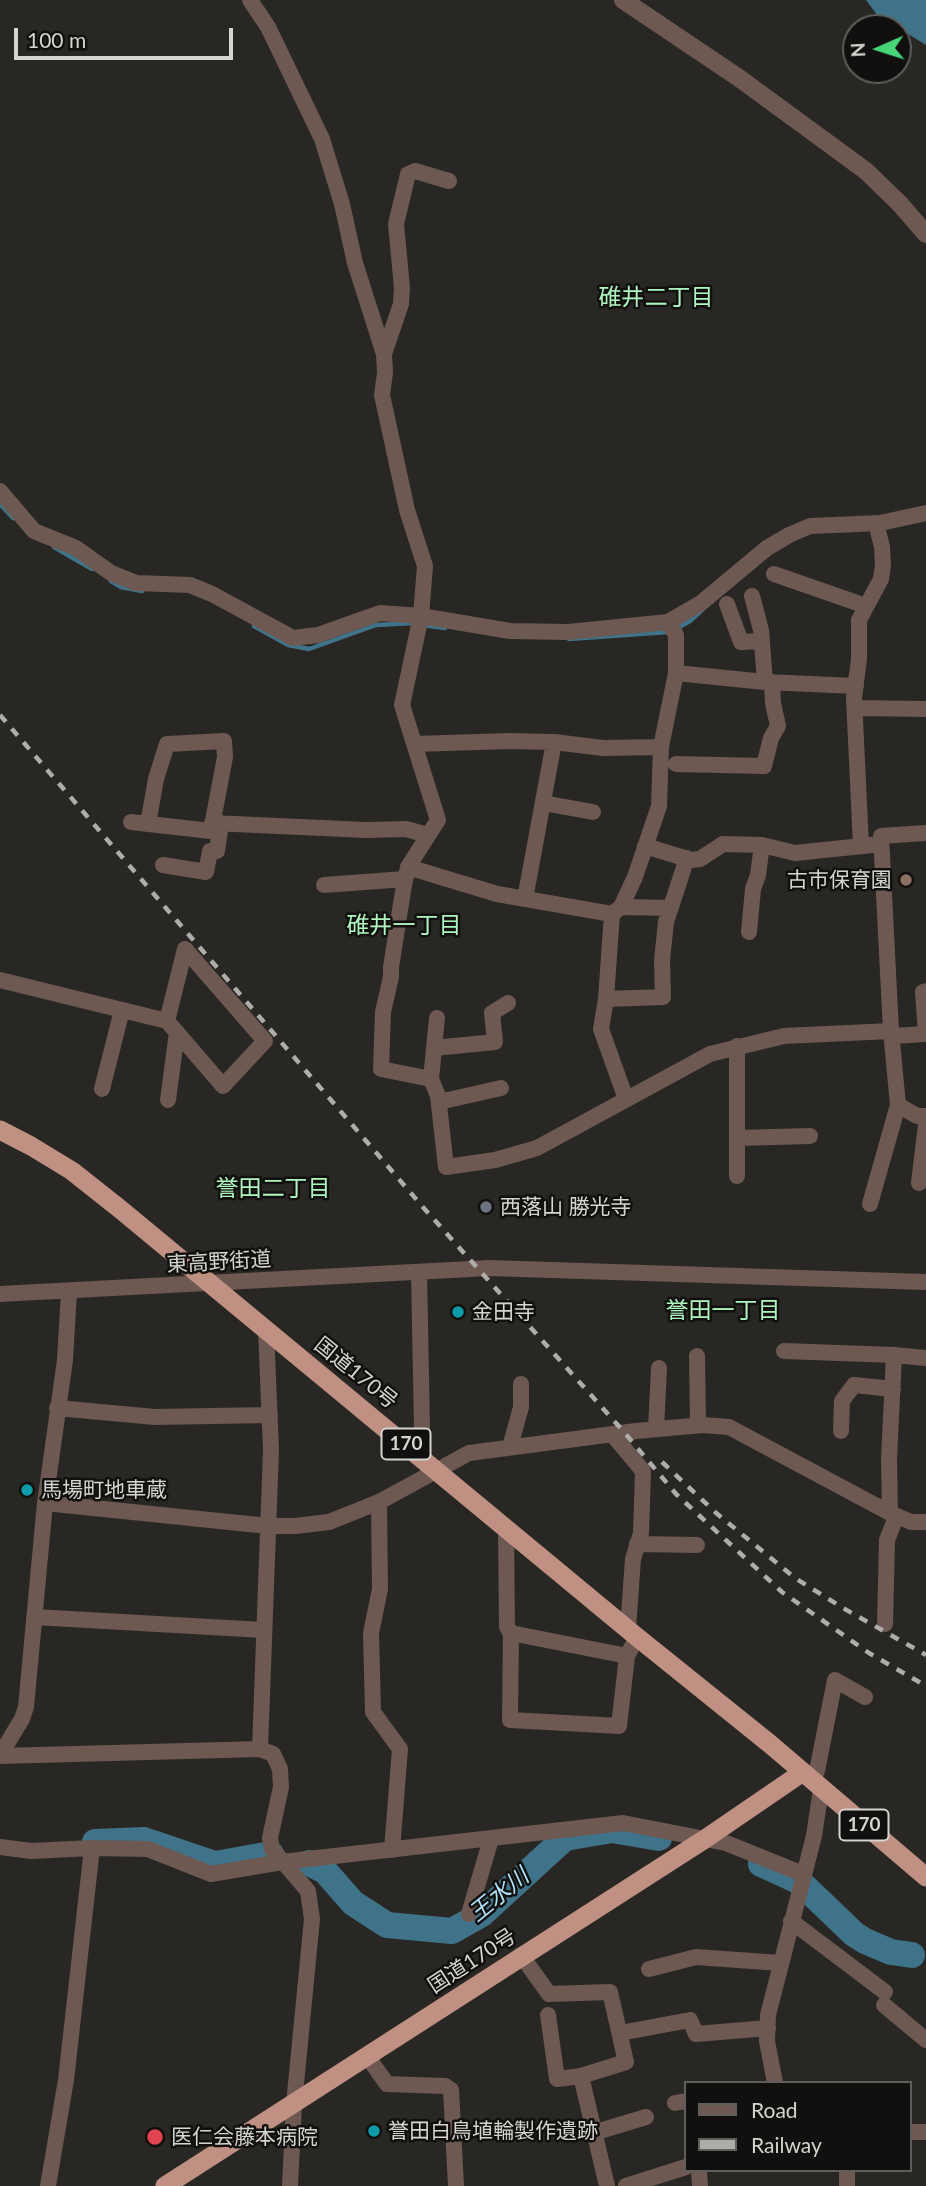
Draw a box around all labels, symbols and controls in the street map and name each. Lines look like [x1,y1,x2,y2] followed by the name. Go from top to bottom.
[18,14,236,58] scale bar
[842,14,912,84] north arrow
[27,27,86,52] text: 100 m
[846,42,869,58] text: N
[599,284,713,312] district label: 碓井二丁目
[787,867,892,893] place label: 古市保育園
[898,872,914,888] marker: 古市保育園
[347,912,461,940] district label: 碓井一丁目
[216,1175,330,1203] district label: 誉田二丁目
[500,1194,631,1220] place label: 西落山 勝光寺
[478,1199,494,1215] marker: 西落山 勝光寺
[166,1247,272,1277] street label: 東高野街道
[666,1297,780,1325] district label: 誉田一丁目
[472,1299,535,1325] place label: 金田寺
[450,1304,466,1320] marker: 金田寺
[309,1332,403,1414] street label: 国道170号
[382,1428,430,1460] road number: 170
[41,1477,167,1503] place label: 馬場町地車蔵
[19,1482,35,1498] marker: 馬場町地車蔵
[840,1810,888,1840] road number: 170
[464,1863,534,1927] water label: 王水川
[423,1923,521,1999] street label: 国道170号
[684,2081,912,2172] legend
[751,2097,798,2122] text: Road
[388,2118,598,2144] place label: 誉田白鳥埴輪製作遺跡
[366,2123,382,2139] marker: 誉田白鳥埴輪製作遺跡
[171,2124,318,2150] place label: 医仁会藤本病院
[145,2127,165,2147] marker: 医仁会藤本病院
[751,2132,822,2157] text: Railway

